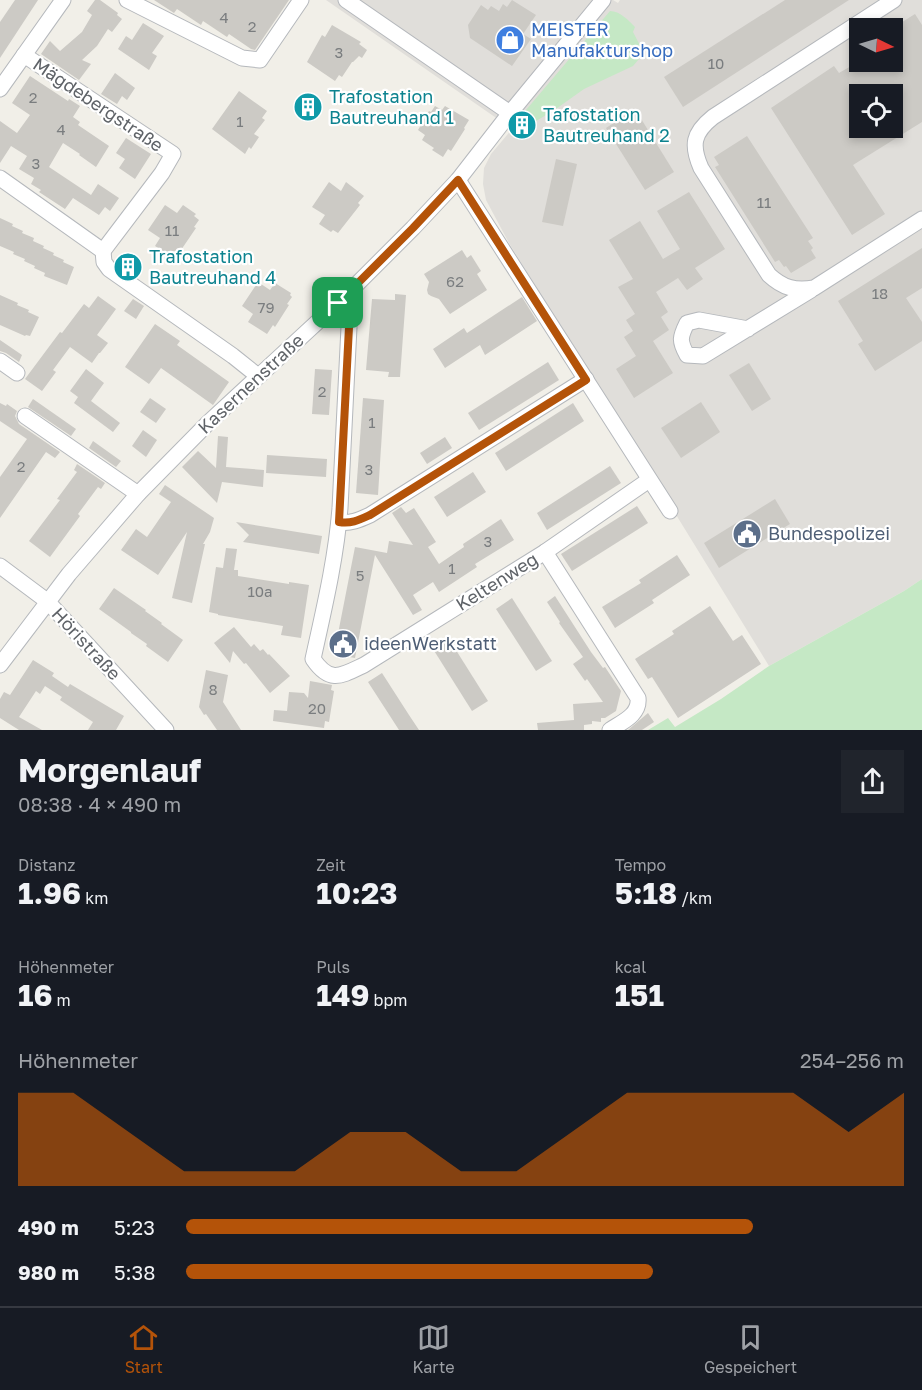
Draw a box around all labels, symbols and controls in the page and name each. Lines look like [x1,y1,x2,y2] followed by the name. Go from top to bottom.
[219,8,229,26] house number: 4
[248,17,256,35] house number: 2
[531,18,673,61] place label: MEISTER Manufakturshop
[849,18,903,72] north arrow
[849,18,903,138] map controls
[494,24,526,56] shop icon: MEISTER Manufakturshop
[335,43,343,61] house number: 3
[29,52,168,156] street label: Mägdebergstraße
[708,54,724,72] house number: 10
[849,84,903,138] button: locate
[329,85,454,128] place label: Trafostation Bautreuhand 1
[29,88,37,106] house number: 2
[292,91,324,123] building icon: Trafostation Bautreuhand 1
[543,103,670,146] place label: Tafostation Bautreuhand 2
[506,109,538,141] building icon: Tafostation Bautreuhand 2
[236,112,244,130] house number: 1
[56,120,66,138] house number: 4
[32,154,40,172] house number: 3
[757,193,771,211] house number: 11
[165,221,179,239] house number: 11
[149,245,276,288] place label: Trafostation Bautreuhand 4
[112,251,144,283] building icon: Trafostation Bautreuhand 4
[446,272,464,290] house number: 62
[312,277,363,328] pin
[872,284,888,302] house number: 18
[321,286,354,319] icon: arrive
[257,298,275,316] house number: 79
[193,329,308,438] street label: Kasernenstraße
[318,382,326,400] house number: 2
[368,413,376,431] house number: 1
[17,457,25,475] house number: 2
[365,460,373,478] house number: 3
[731,518,763,550] public building icon: Bundespolizei
[768,522,890,544] place label: Bundespolizei
[484,532,492,550] house number: 3
[451,547,541,615] street label: Keltenweg
[448,559,456,577] house number: 1
[356,566,364,584] house number: 5
[247,582,273,600] house number: 10a
[48,603,126,684] street label: Höristraße
[327,628,359,660] public building icon: ideenWerkstatt
[364,632,497,654] place label: ideenWerkstatt
[208,680,218,698] house number: 8
[308,699,326,717] house number: 20
[18,750,201,789] text: Morgenlauf
[841,750,904,813] button: share
[18,792,181,816] text: 08:38 · 4 × 490 m
[18,855,75,875] text: Distanz
[316,855,346,875] text: Zeit
[615,855,666,875] text: Tempo
[18,875,81,911] text: 1.96
[316,875,397,911] text: 10:23
[615,875,677,911] text: 5:18
[81,888,108,908] text: km
[677,888,712,908] text: /km
[18,957,114,977] text: Höhenmeter
[316,957,350,977] text: Puls
[615,957,646,977] text: kcal
[18,977,53,1013] text: 16
[316,977,370,1013] text: 149
[615,977,664,1013] text: 151
[53,990,71,1010] text: m
[370,990,407,1010] text: bpm
[18,1048,138,1072] text: Höhenmeter
[800,1048,904,1072] text: 254–256 m
[18,1215,79,1239] text: 490 m
[114,1215,155,1239] text: 5:23
[18,1260,79,1284] text: 980 m
[114,1260,156,1284] text: 5:38
[125,1321,163,1377] tab: Start
[412,1321,455,1377] tab: Karte
[704,1321,797,1377] tab: Gespeichert

